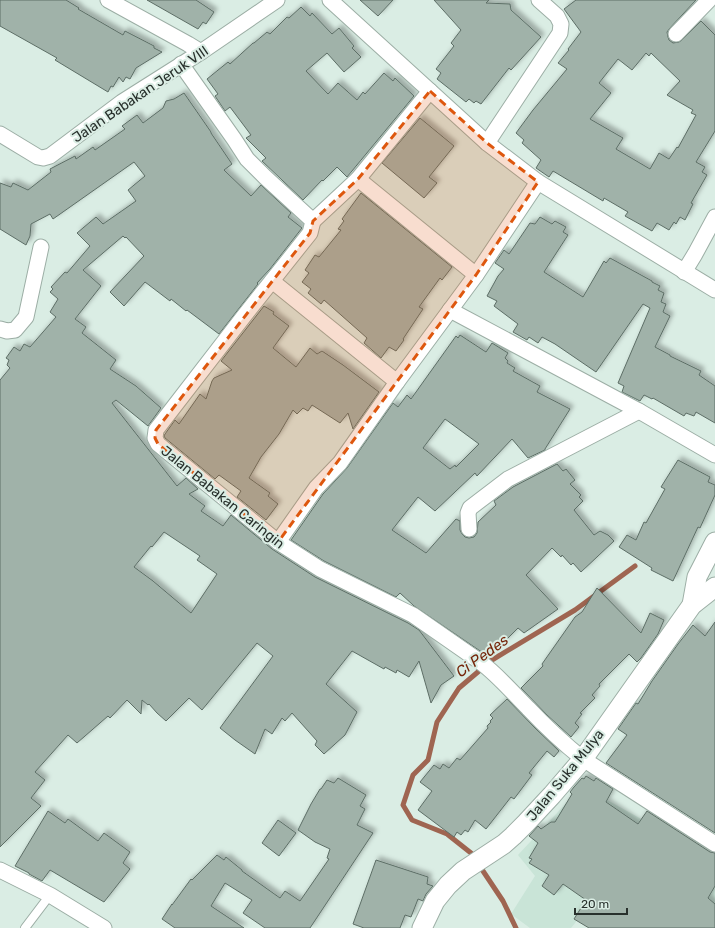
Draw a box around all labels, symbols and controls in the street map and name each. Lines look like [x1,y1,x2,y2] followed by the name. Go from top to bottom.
[69,42,212,146] street label: Jalan Babakan Jeruk VIII
[158,442,288,552] street label: Jalan Babakan Caringin
[452,631,512,681] water label: Ci Pedes
[523,726,608,825] street label: Jalan Suka Mulya
[575,890,627,916] scale bar
[581,897,609,911] text: 20 m

